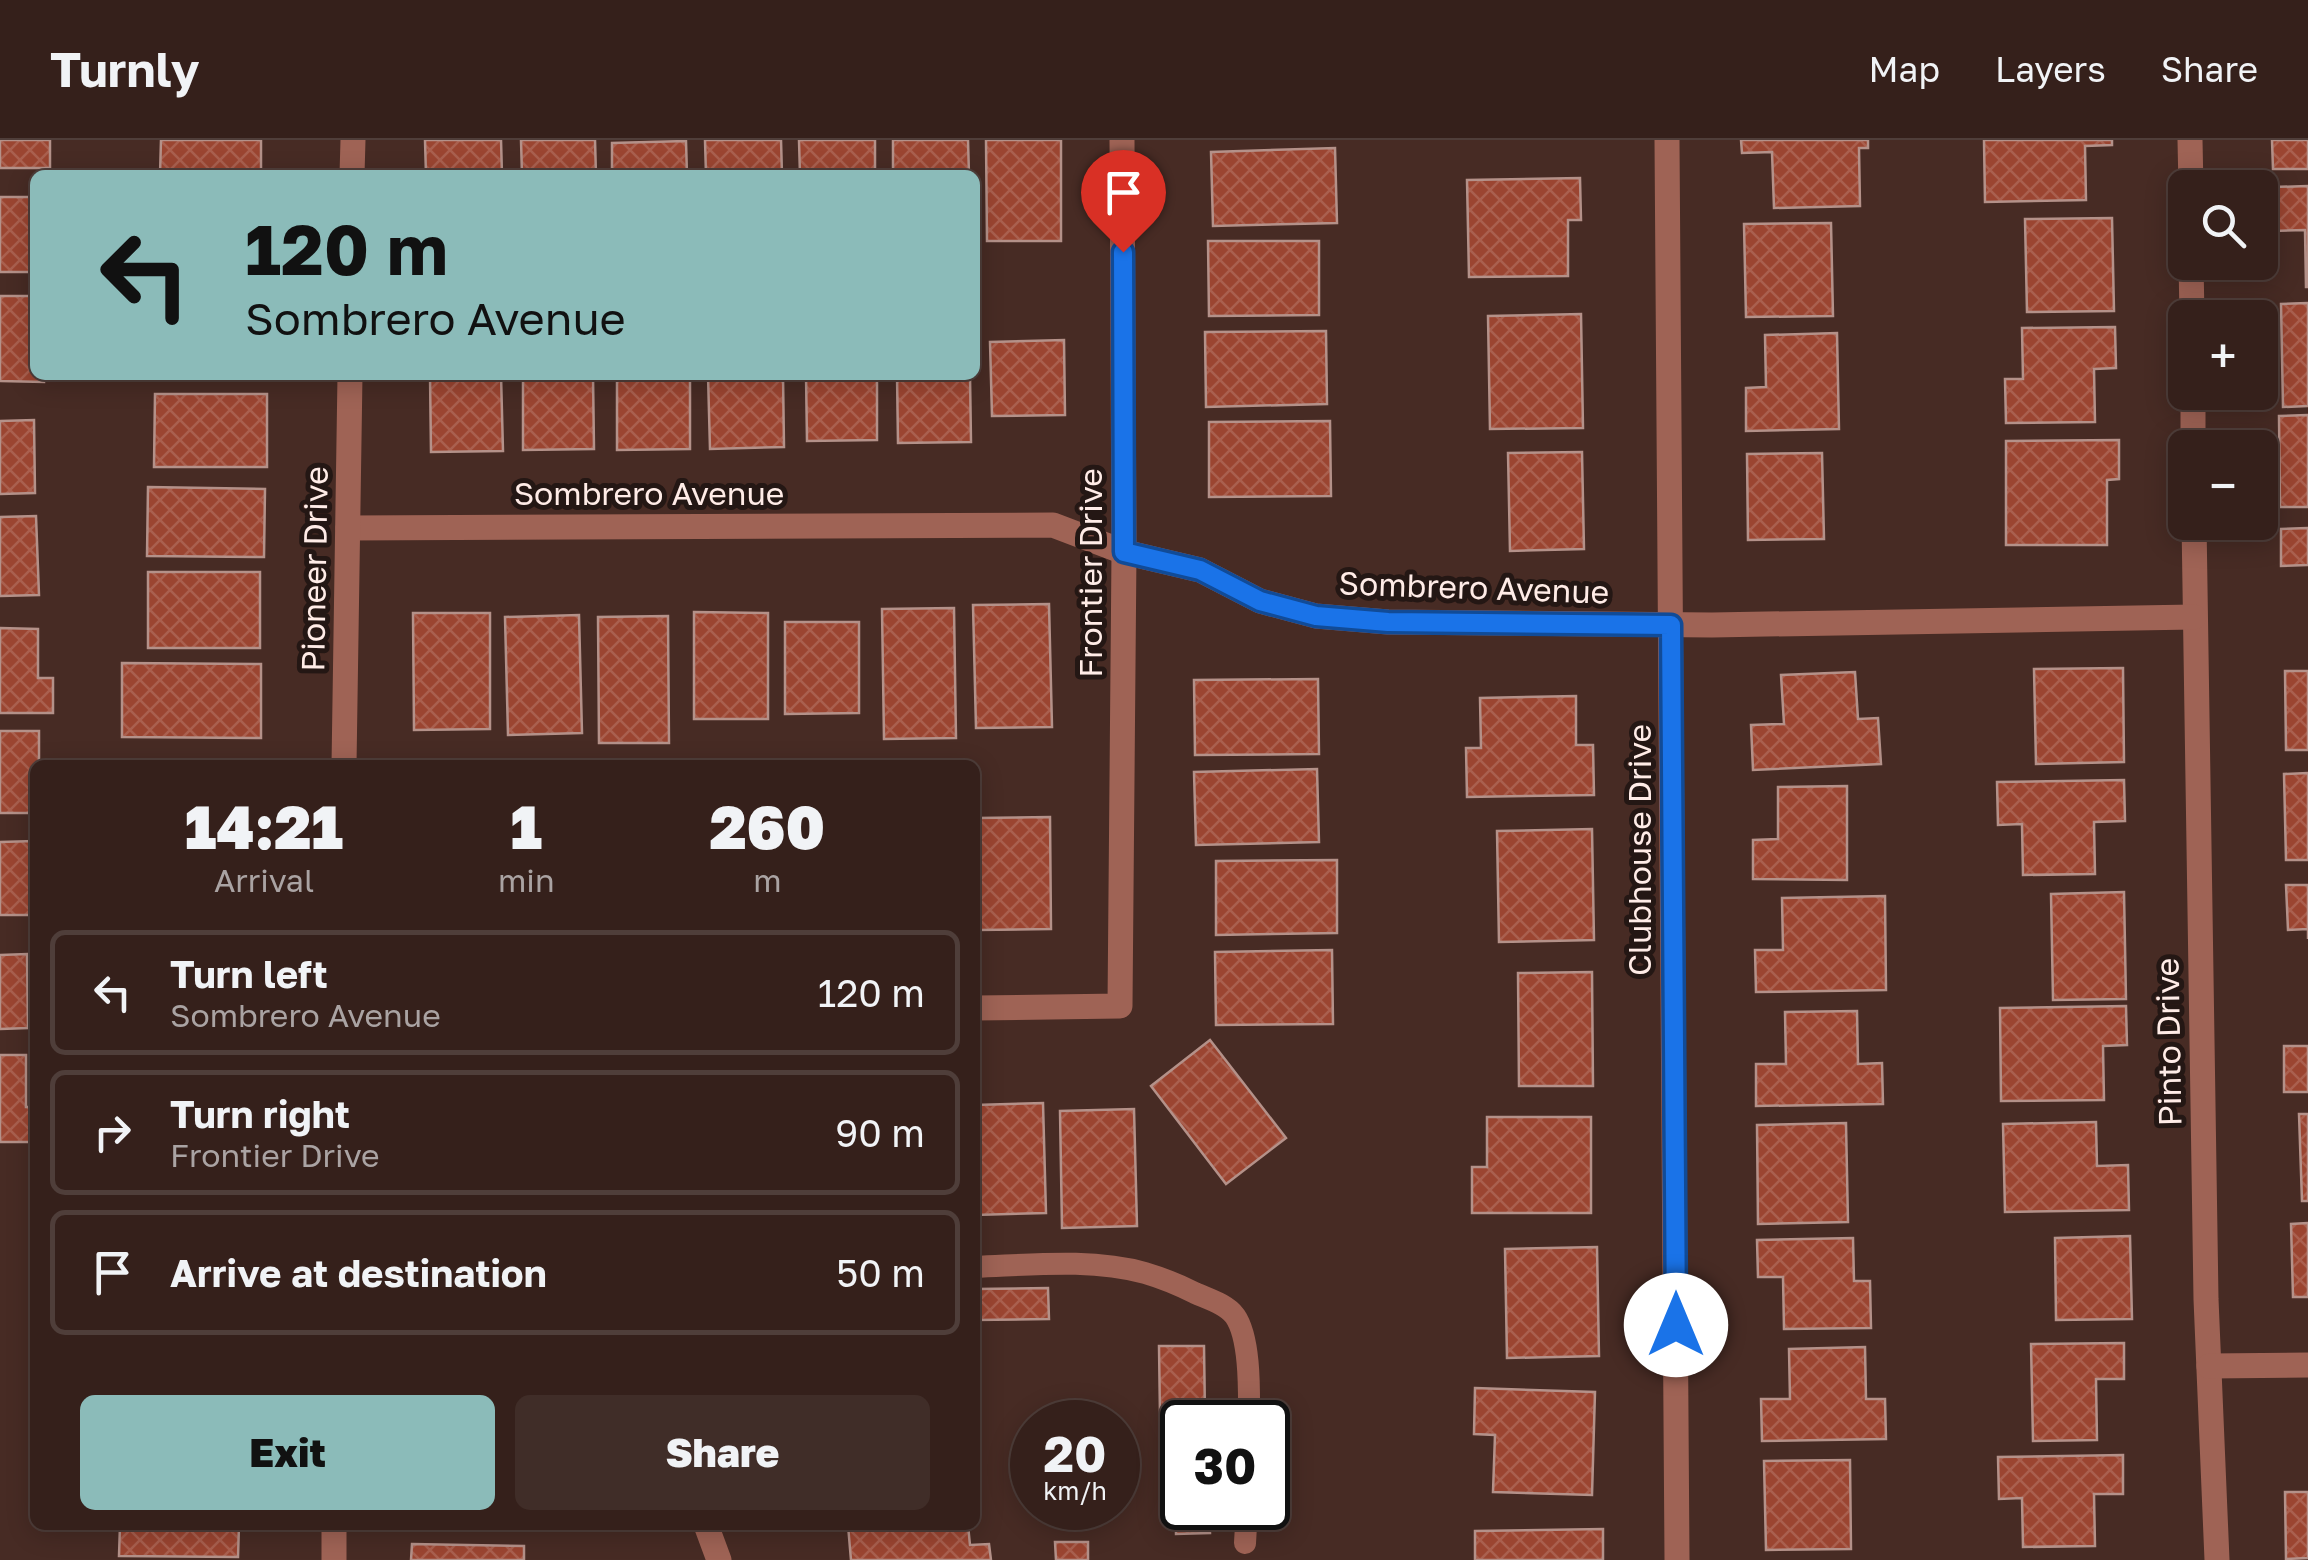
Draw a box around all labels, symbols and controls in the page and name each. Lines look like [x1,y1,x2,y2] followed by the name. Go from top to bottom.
[50,40,200,98] text: Turnly
[1869,48,1940,90] text: Map
[1995,48,2106,90] text: Layers
[2161,48,2258,90] text: Share
[1081,150,1166,253] pin
[1096,165,1151,220] icon: arrive
[2168,170,2278,540] map controls
[2168,170,2278,280] button: search
[245,206,448,290] text: 120 m
[80,210,210,340] icon: left
[245,291,626,345] text: Sombrero Avenue
[2168,300,2278,410] button: +
[2168,430,2278,540] button: −
[293,466,335,672] street label: Pioneer Drive
[1071,468,1109,678] street label: Frontier Drive
[514,474,784,512] street label: Sombrero Avenue
[1338,563,1610,611] street label: Sombrero Avenue
[1620,724,1658,976] street label: Clubhouse Drive
[185,790,343,862] text: 14:21
[510,790,542,862] text: 1
[709,790,825,862] text: 260
[214,861,314,899] text: Arrival
[498,861,555,899] text: min
[753,861,781,899] text: m
[170,951,328,996] text: Turn left
[2148,958,2188,1126] street label: Pinto Drive
[85,965,140,1020] icon: left
[818,970,925,1015] text: 120 m
[170,996,441,1034] text: Sombrero Avenue
[170,1091,350,1136] text: Turn right
[85,1105,140,1160] icon: right
[835,1110,925,1155] text: 90 m
[170,1136,379,1174] text: Frontier Drive
[85,1245,140,1300] icon: arrive
[170,1250,547,1295] text: Arrive at destination
[836,1250,925,1295] text: 50 m
[1624,1273,1728,1377] position arrow
[80,1395,495,1510] button: Exit
[515,1395,930,1510] button: Share
[1160,1400,1290,1530] speed limit sign: 30
[1043,1423,1106,1483] text: 20
[1043,1475,1107,1506] text: km/h

